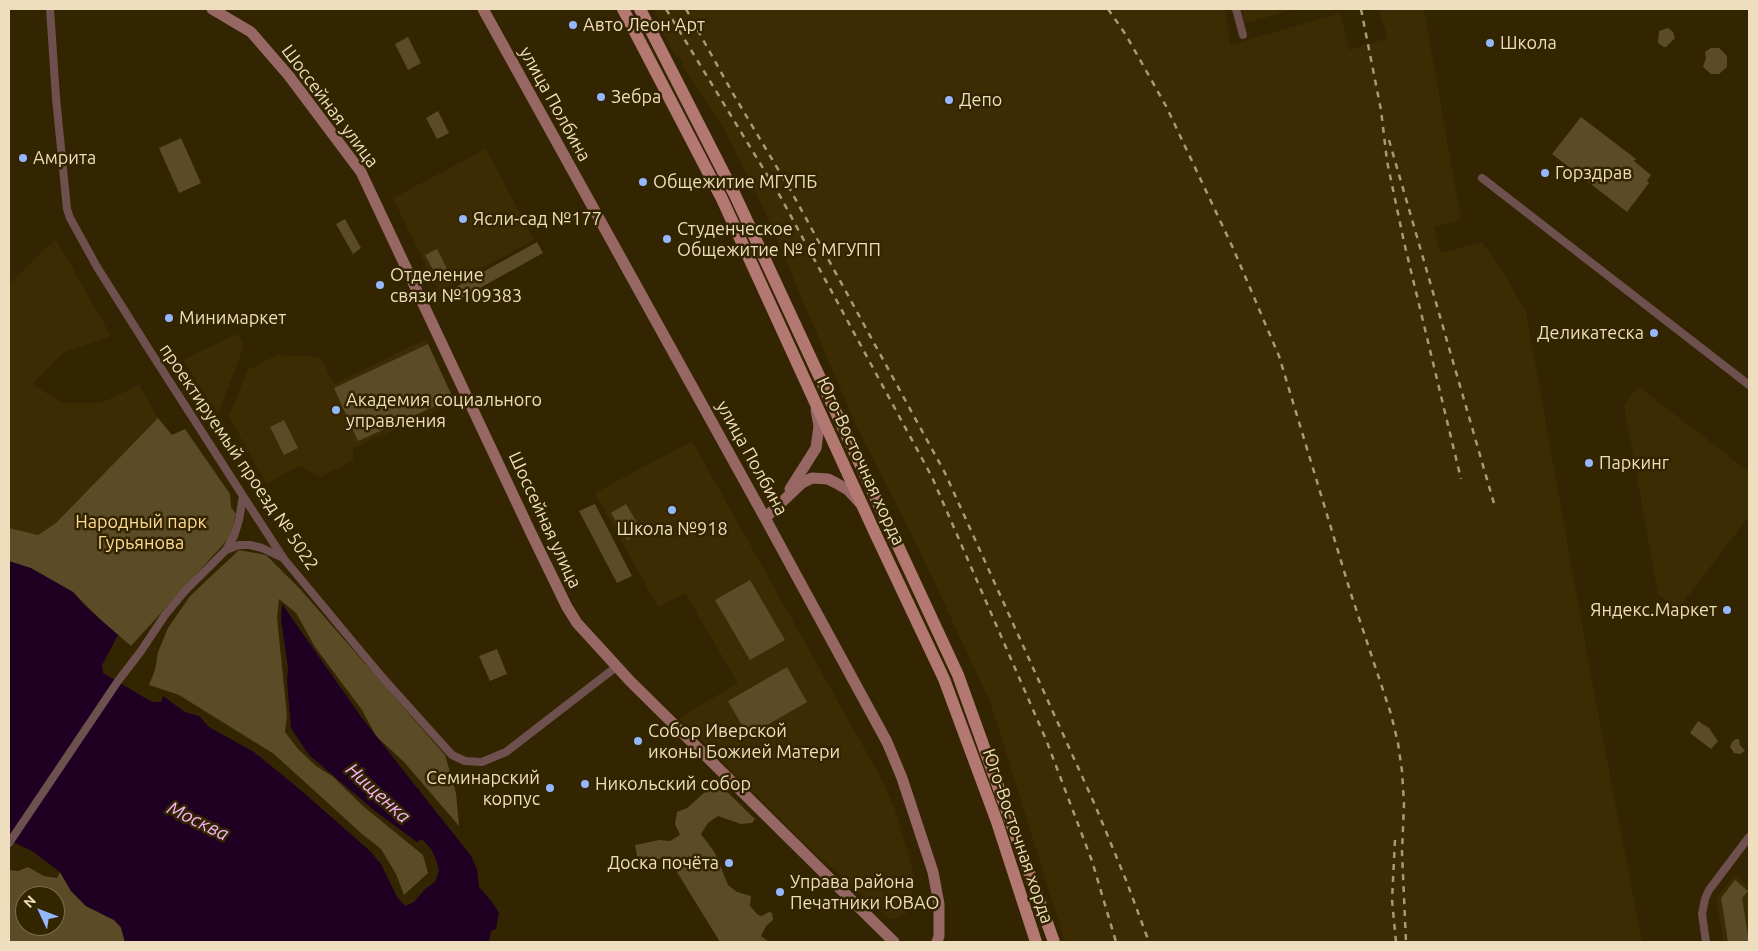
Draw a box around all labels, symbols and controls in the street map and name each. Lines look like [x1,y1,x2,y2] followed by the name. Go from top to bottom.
[583,14,705,36] place label: Авто Леон Арт
[567,19,579,31] marker: Авто Леон Арт
[1500,32,1557,54] place label: Школа
[1484,37,1496,49] marker: Школа
[277,40,383,172] street label: Шоссейная улица
[515,43,595,165] street label: улица Полбина
[611,86,661,108] place label: Зебра
[959,89,1002,111] place label: Депо
[595,91,607,103] marker: Зебра
[943,94,955,106] marker: Депо
[33,147,96,169] place label: Амрита
[17,152,29,164] marker: Амрита
[1555,162,1632,184] place label: Горздрав
[1539,167,1551,179] marker: Горздрав
[653,171,817,193] place label: Общежитие МГУПБ
[637,176,649,188] marker: Общежитие МГУПБ
[473,208,602,230] place label: Ясли-сад №177
[457,213,469,225] marker: Ясли-сад №177
[677,218,881,260] place label: Студенческое Общежитие № 6 МГУПП
[661,233,673,245] marker: Студенческое Общежитие № 6 МГУПП
[390,264,522,306] place label: Отделение связи №109383
[374,279,386,291] marker: Отделение связи №109383
[179,307,286,329] place label: Минимаркет
[163,312,175,324] marker: Минимаркет
[1537,322,1644,344] place label: Деликатеска
[1648,327,1660,339] marker: Деликатеска
[155,340,323,574] street label: проектируемый проезд № 5022
[812,373,910,549] street label: Юго-Восточная хорда
[346,389,542,432] place label: Академия социального управления
[712,397,792,519] street label: улица Полбина
[330,404,342,416] marker: Академия социального управления
[504,448,586,592] street label: Шоссейная улица
[1599,452,1669,474] place label: Паркинг
[1583,457,1595,469] marker: Паркинг
[666,504,678,516] marker: Школа №918
[75,511,207,554] park label: Народный парк Гурьянова
[616,518,728,540] place label: Школа №918
[1590,599,1717,621] place label: Яндекс.Маркет
[1721,604,1733,616] marker: Яндекс.Маркет
[648,720,840,762] place label: Собор Иверской иконы Божией Матери
[632,735,644,747] marker: Собор Иверской иконы Божией Матери
[978,746,1058,926] street label: Юго-Восточная хорда
[341,758,415,828] water label: Нищенка
[426,767,540,810] place label: Семинарский корпус
[595,773,751,795] place label: Никольский собор
[579,778,591,790] marker: Никольский собор
[544,782,556,794] marker: Семинарский корпус
[164,796,232,846] water label: Москва
[607,852,719,874] place label: Доска почёта
[723,857,735,869] marker: Доска почёта
[790,871,940,914] place label: Управа района Печатники ЮВАО
[15,886,65,936] north arrow
[774,886,786,898] marker: Управа района Печатники ЮВАО
[20,892,39,911] text: N

